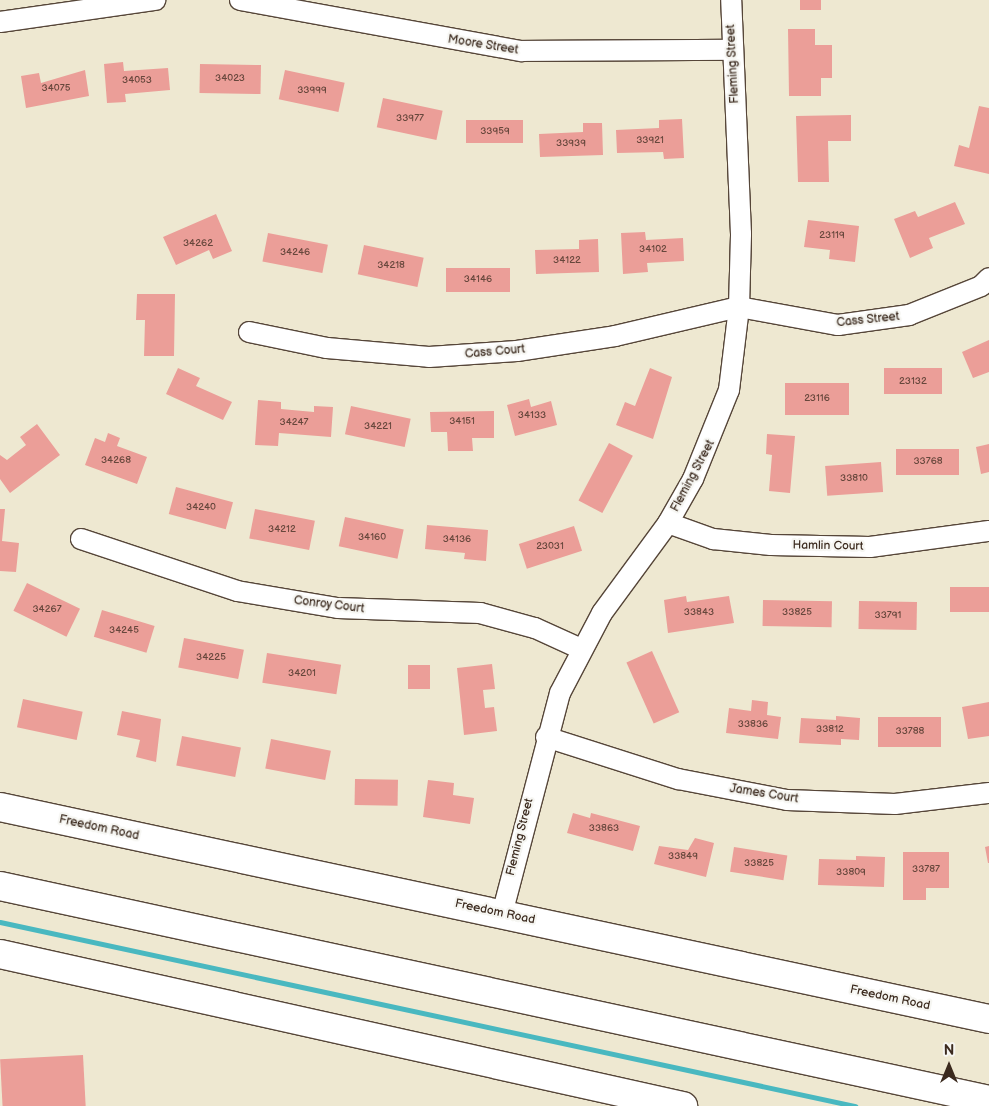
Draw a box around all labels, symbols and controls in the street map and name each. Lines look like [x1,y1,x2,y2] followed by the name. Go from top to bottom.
[724,24,742,104] street label: Fleming Street
[447,32,519,58] street label: Moore Street
[215,73,245,85] house number: 34023
[122,75,152,87] house number: 34053
[42,83,70,95] house number: 34075
[297,85,327,97] house number: 33999
[396,113,424,125] house number: 33977
[480,126,510,138] house number: 33959
[636,135,664,147] house number: 33921
[556,138,586,150] house number: 33939
[819,230,845,242] house number: 23119
[183,238,213,250] house number: 34262
[639,244,667,256] house number: 34102
[280,247,310,259] house number: 34246
[553,255,581,267] house number: 34122
[377,260,405,272] house number: 34218
[464,274,492,286] house number: 34146
[836,310,900,330] street label: Cass Street
[464,342,526,362] street label: Cass Court
[899,376,927,388] house number: 23132
[804,393,830,405] house number: 23116
[518,410,546,422] house number: 34133
[449,416,475,428] house number: 34151
[279,417,309,429] house number: 34247
[364,421,392,433] house number: 34221
[668,438,718,514] street label: Fleming Street
[101,455,131,467] house number: 34268
[913,456,943,468] house number: 33768
[840,473,868,485] house number: 33810
[186,502,216,514] house number: 34240
[268,524,296,536] house number: 34212
[358,532,386,544] house number: 34160
[443,534,471,546] house number: 34136
[792,538,864,554] street label: Hamlin Court
[536,541,564,553] house number: 23031
[293,593,365,617] street label: Conroy Court
[32,604,62,616] house number: 34267
[684,607,714,619] house number: 33843
[782,607,812,619] house number: 33825
[875,610,901,622] house number: 33791
[109,625,139,637] house number: 34245
[196,652,226,664] house number: 34225
[288,668,316,680] house number: 34201
[738,719,768,731] house number: 33836
[816,724,844,736] house number: 33812
[896,726,924,738] house number: 33788
[729,781,799,807] street label: James Court
[503,797,537,877] street label: Fleming Street
[58,813,140,843] street label: Freedom Road
[589,823,619,835] house number: 33863
[668,851,698,863] house number: 33849
[744,858,774,870] house number: 33825
[912,864,940,876] house number: 33787
[836,867,866,879] house number: 33809
[454,897,536,927] street label: Freedom Road
[849,983,931,1013] street label: Freedom Road
[924,1041,974,1091] north arrow
[944,1042,954,1059] text: N

